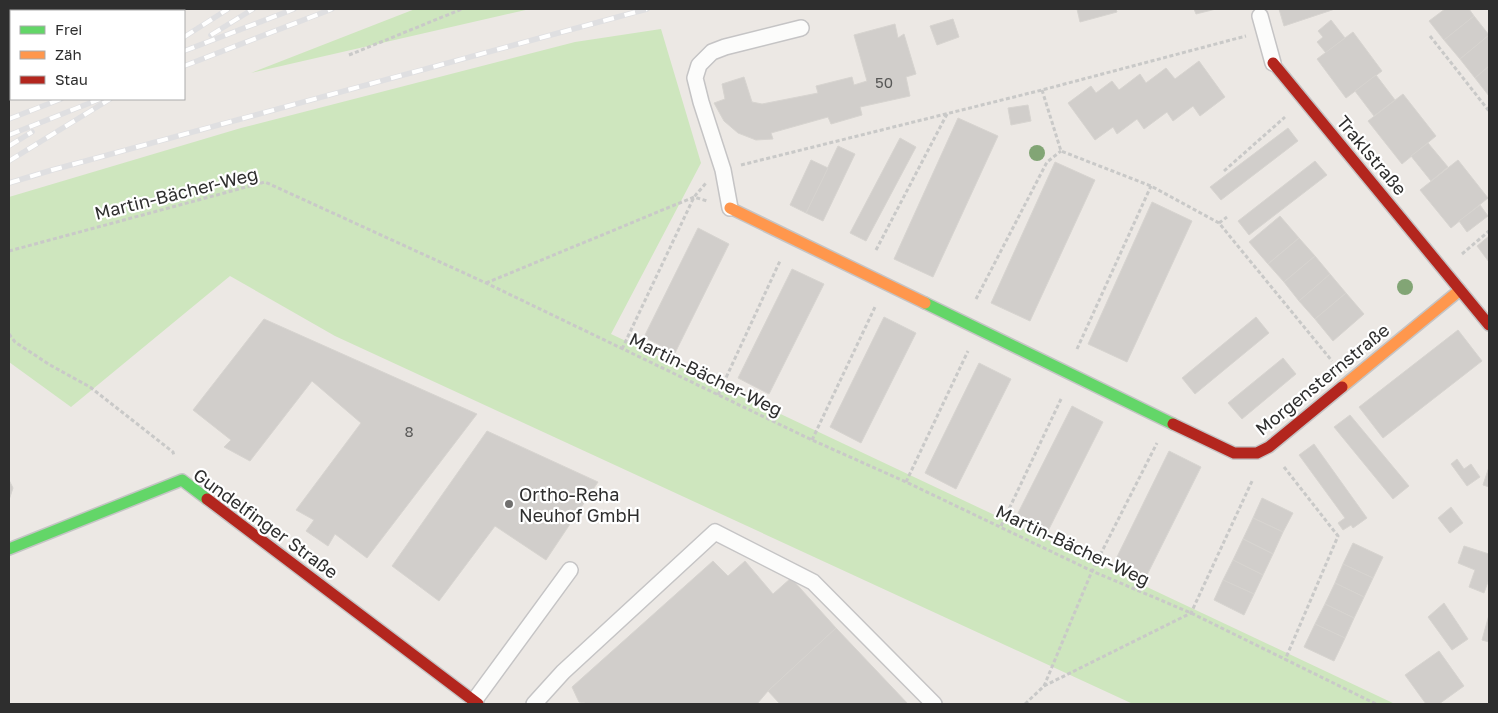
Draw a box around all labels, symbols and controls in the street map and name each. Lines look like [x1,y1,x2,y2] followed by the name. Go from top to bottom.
[10,10,185,100] legend
[55,20,82,38] text: Frei
[55,45,82,63] text: Zäh
[55,70,88,88] text: Stau
[875,73,893,91] house number: 50
[1332,111,1412,199] street label: Traklstraße
[92,162,260,224] street label: Martin-Bächer-Weg
[1251,318,1393,440] street label: Morgensternstraße
[626,327,786,421] street label: Martin-Bächer-Weg
[404,422,414,440] house number: 8
[189,463,343,583] street label: Gundelfinger Straße
[519,483,640,526] place label: Ortho-Reha Neuhof GmbH
[503,498,515,510] marker: Ortho-Reha Neuhof GmbH
[993,500,1153,590] street label: Martin-Bächer-Weg

